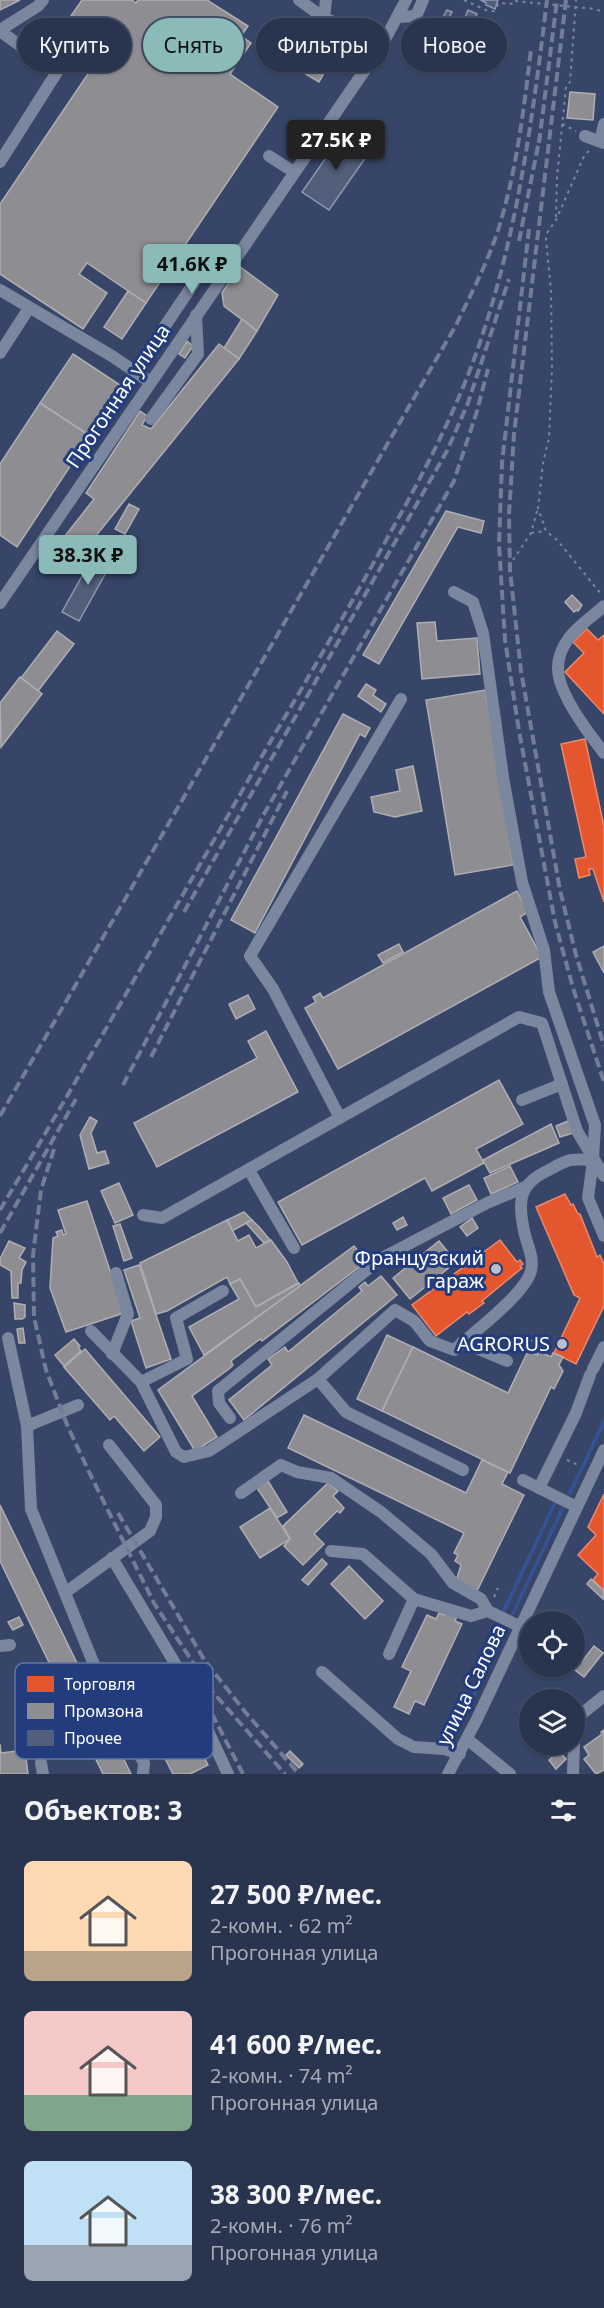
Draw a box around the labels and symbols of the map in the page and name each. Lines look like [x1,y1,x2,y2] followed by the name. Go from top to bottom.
[281,120,391,171] pin: 27.5K ₽
[137,244,247,295] pin: 41.6K ₽
[59,318,176,473] street label: Прогонная улица
[33,535,143,586] pin: 38.3K ₽
[355,1244,485,1294] place label: Французский гараж
[489,1262,503,1276] marker: Французский гараж
[457,1330,550,1357] place label: AGRORUS
[555,1337,569,1351] marker: AGRORUS
[430,1620,512,1750] street label: улица Салова
[15,1663,213,1759] legend
[64,1673,136,1695] text: Торговля
[64,1700,143,1722] text: Промзона
[64,1727,122,1749] text: Прочее

